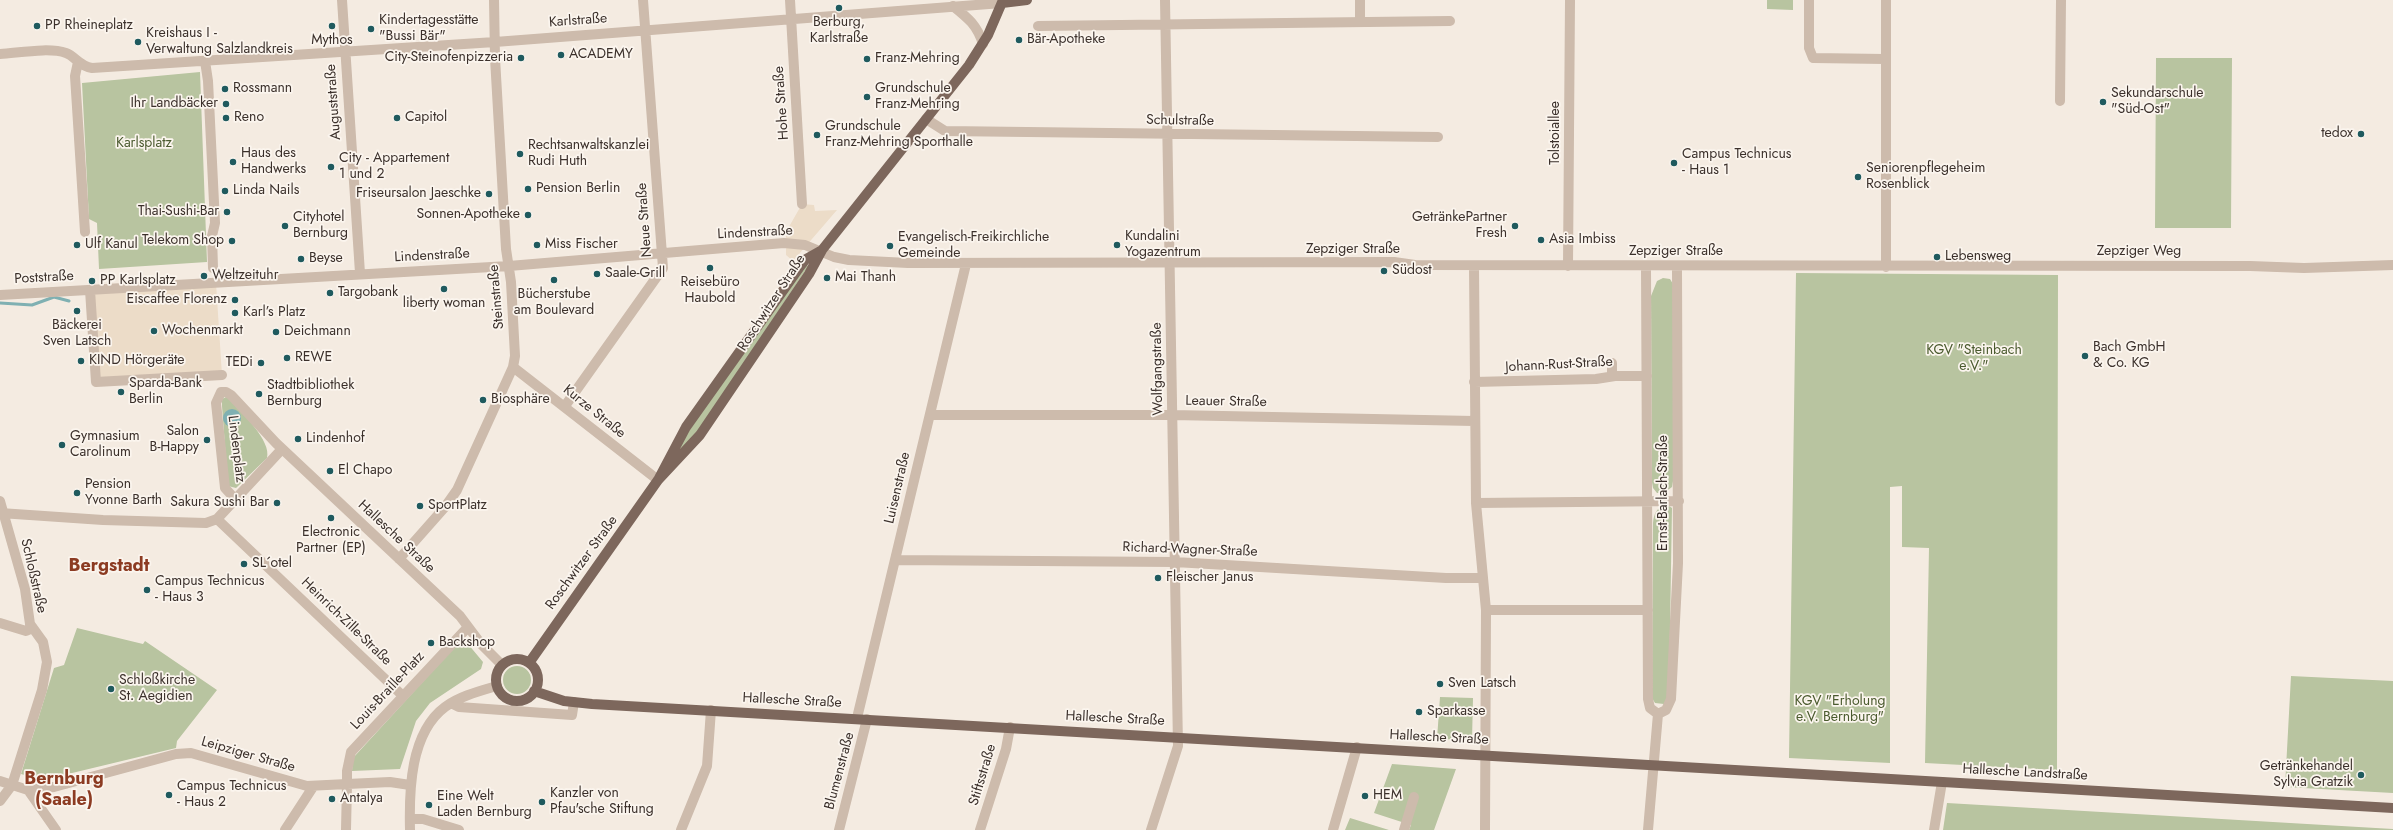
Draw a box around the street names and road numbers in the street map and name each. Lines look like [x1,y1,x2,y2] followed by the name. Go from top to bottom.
[548,11,608,31] street label: Karlstraße
[323,63,345,141] street label: Auguststraße
[771,65,793,141] street label: Hohe Straße
[1548,101,1564,165] street label: Tolstoiallee
[1146,112,1214,130] street label: Schulstraße
[634,182,656,258] street label: Neue Straße
[717,223,793,243] street label: Lindenstraße
[1306,242,1400,258] street label: Zepziger Straße
[1629,244,1723,260] street label: Zepziger Straße
[2097,244,2181,260] street label: Zepziger Weg
[394,246,470,266] street label: Lindenstraße
[735,252,809,354] street label: Roschwitzer Straße
[486,264,508,330] street label: Steinstraße
[14,268,74,288] street label: Poststraße
[1149,322,1167,416] street label: Wolfgangstraße
[1505,354,1613,376] street label: Johann-Rust-Straße
[559,382,629,442] street label: Kurze Straße
[1185,393,1267,411] street label: Leauer Straße
[224,414,248,484] street label: Lindenplatz
[1656,435,1672,551] street label: Ernst-Barlach-Straße
[882,451,914,525] street label: Luisenstraße
[354,497,438,577] street label: Hallesche Straße
[542,513,622,613] street label: Roschwitzer Straße
[16,537,50,615] street label: Schloßstraße
[1122,539,1258,561] street label: Richard-Wagner-Straße
[297,575,395,669] street label: Heinrich-Zille-Straße
[348,649,428,733] street label: Louis-Braille-Platz
[742,690,842,712] street label: Hallesche Straße
[1065,708,1165,730] street label: Hallesche Straße
[1389,727,1489,749] street label: Hallesche Straße
[822,730,858,812] street label: Blumenstraße
[199,734,297,776] street label: Leipziger Straße
[966,742,1000,808] street label: Stiftsstraße
[1962,761,2088,785] street label: Hallesche Landstraße

